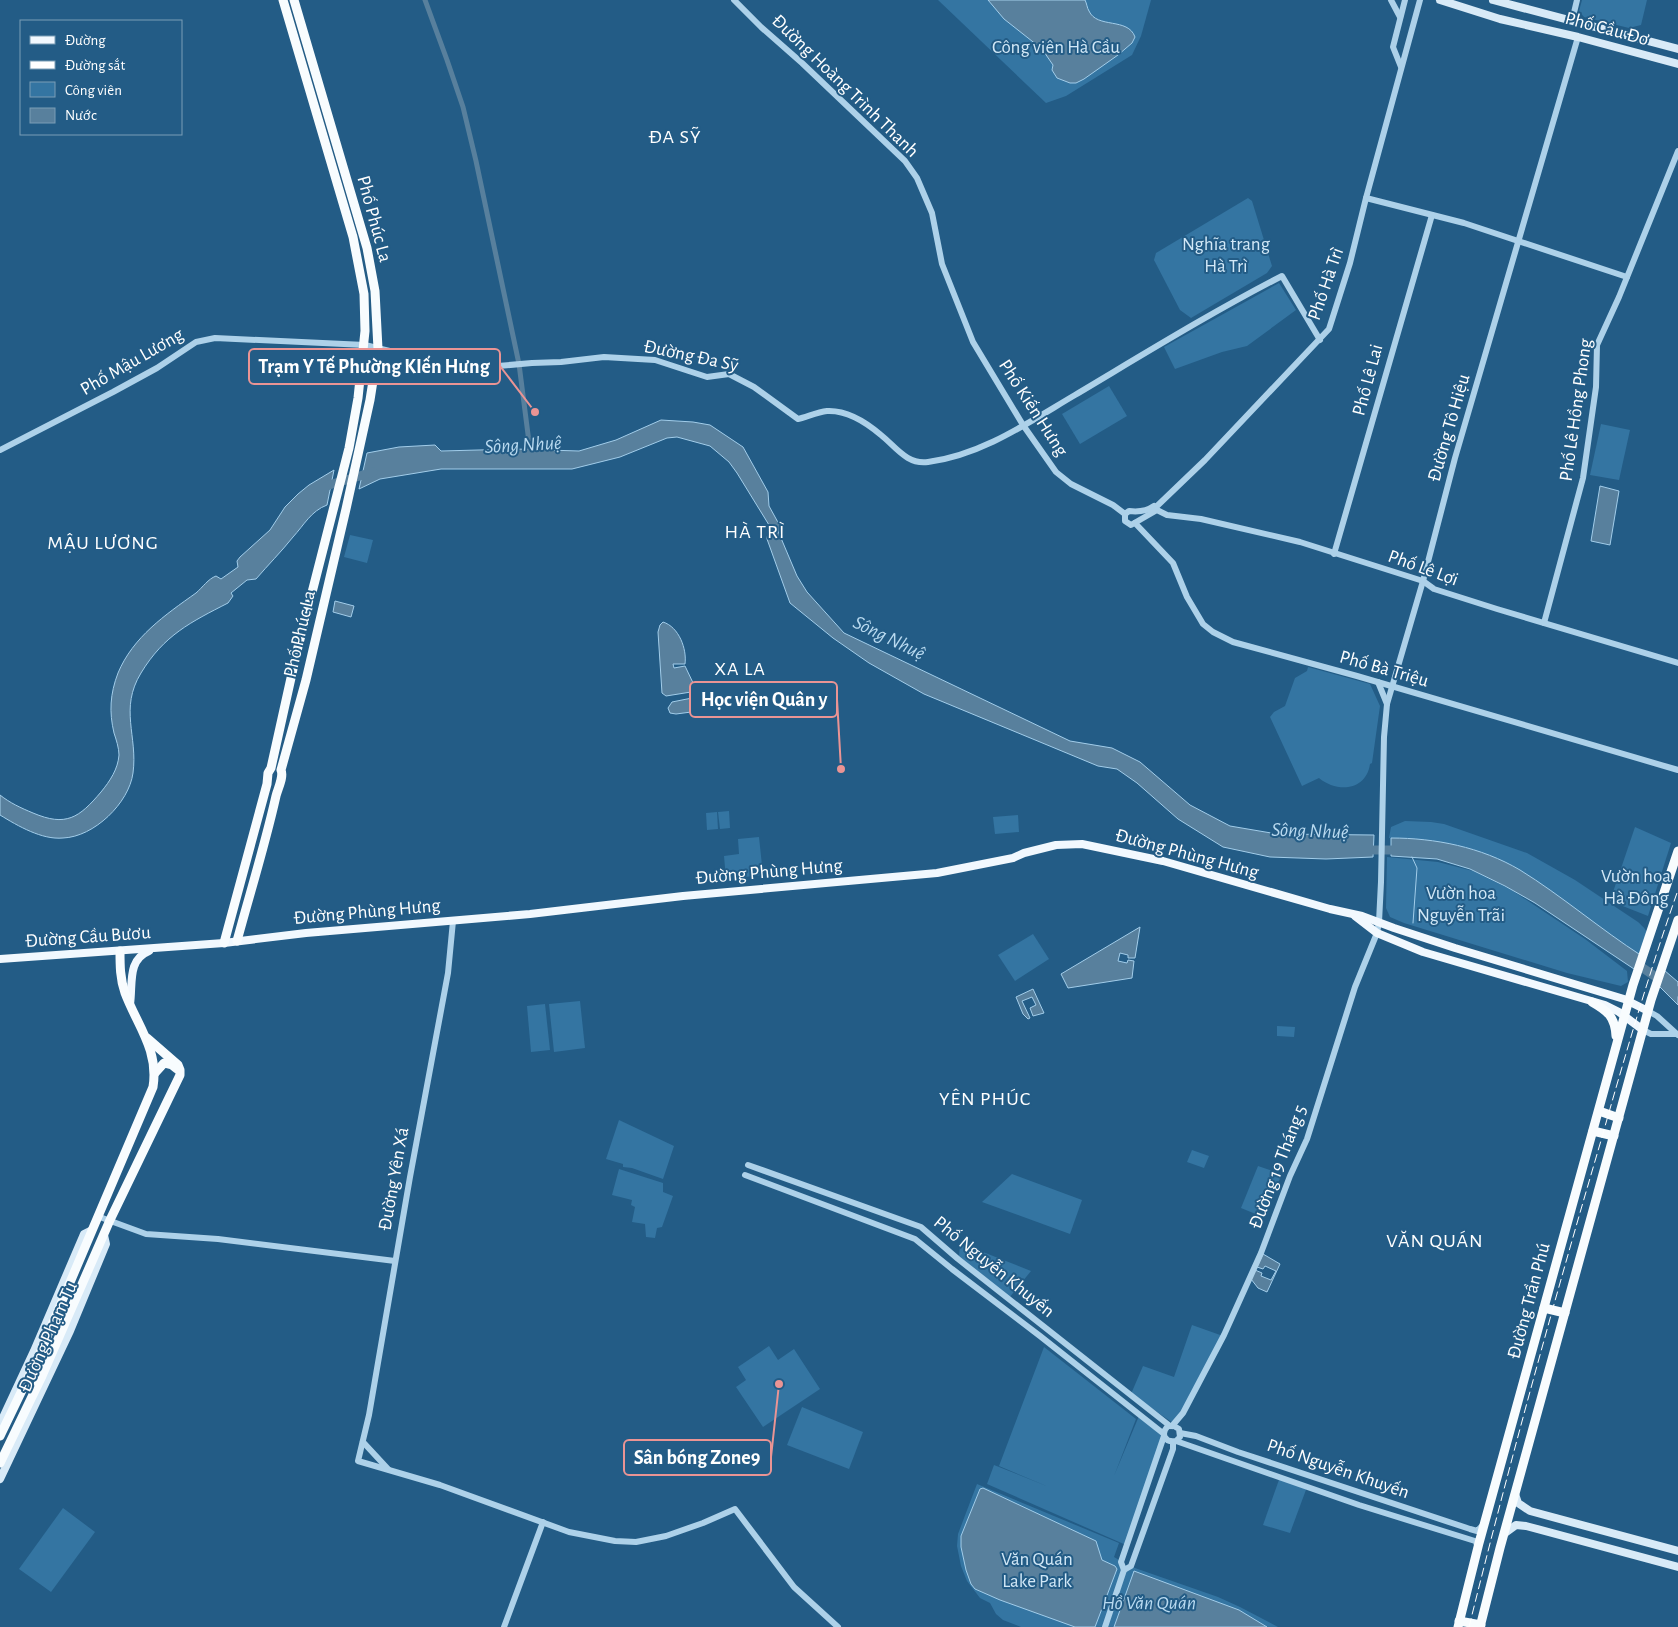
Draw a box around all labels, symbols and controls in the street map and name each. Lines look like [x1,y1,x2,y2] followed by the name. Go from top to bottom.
[1563,9,1651,49] street label: Phố Cầu Đơ
[768,11,922,161] street label: Đường Hoàng Trình Thanh
[20,20,182,135] legend
[65,33,106,48] text: Đường
[992,38,1120,57] park label: Công viên Hà Cầu
[65,58,125,73] text: Đường sắt
[65,83,122,98] text: Công viên
[65,108,97,123] text: Nước
[649,126,701,147] district label: ĐA SỸ
[353,174,395,265] street label: Phố Phúc La
[1182,235,1271,276] park label: Nghĩa trang Hà Trì
[1305,245,1347,323] street label: Phố Hà Trì
[77,325,187,399] street label: Phố Mậu Lương
[642,337,740,375] street label: Đường Đa Sỹ
[1557,337,1596,482] street label: Phố Lê Hồng Phong
[1349,342,1387,418] street label: Phố Lê Lai
[249,349,500,384] callout: Trạm Y Tế Phường KIến Hưng
[258,355,491,377] text: Trạm Y Tế Phường KIến Hưng
[995,356,1072,460] street label: Phố Kiến Hưng
[1425,372,1474,484] street label: Đường Tô Hiệu
[484,433,563,457] water label: Sông Nhuệ
[725,521,785,542] district label: HÀ TRÌ
[47,533,159,553] district label: MẬU LƯƠNG
[1385,547,1461,589] street label: Phố Lê Lợi
[281,588,319,679] street label: Phố Phúc La
[850,612,929,664] water label: Sông Nhuệ
[1337,647,1431,691] street label: Phố Bà Triệu
[714,659,766,679] district label: XA LA
[690,682,837,717] callout: Học viện Quân y
[701,690,827,711] text: Học viện Quân y
[1271,820,1349,842] water label: Sông Nhuệ
[1113,826,1262,882] street label: Đường Phùng Hưng
[695,856,844,888] street label: Đường Phùng Hưng
[1601,867,1671,908] park label: Vườn hoa Hà Đông
[1417,884,1505,925] park label: Vườn hoa Nguyễn Trãi
[293,896,442,928] street label: Đường Phùng Hưng
[25,923,152,951] street label: Đường Cầu Bươu
[939,1088,1031,1109] district label: YÊN PHÚC
[1246,1103,1310,1231] street label: Đường 19 Tháng 5
[376,1126,412,1232] street label: Đường Yên Xá
[930,1212,1059,1321] street label: Phố Nguyễn Khuyến
[1386,1230,1484,1251] district label: VĂN QUÁN
[1504,1241,1554,1361] street label: Đường Trần Phú
[15,1279,81,1395] street label: Đường Phạm Tu
[1264,1435,1412,1502] street label: Phố Nguyễn Khuyến
[624,1440,771,1475] callout: Sân bóng Zone9
[634,1448,760,1468] text: Sân bóng Zone9
[1001,1550,1073,1591] park label: Văn Quán Lake Park
[1102,1593,1196,1613] water label: Hồ Văn Quán

